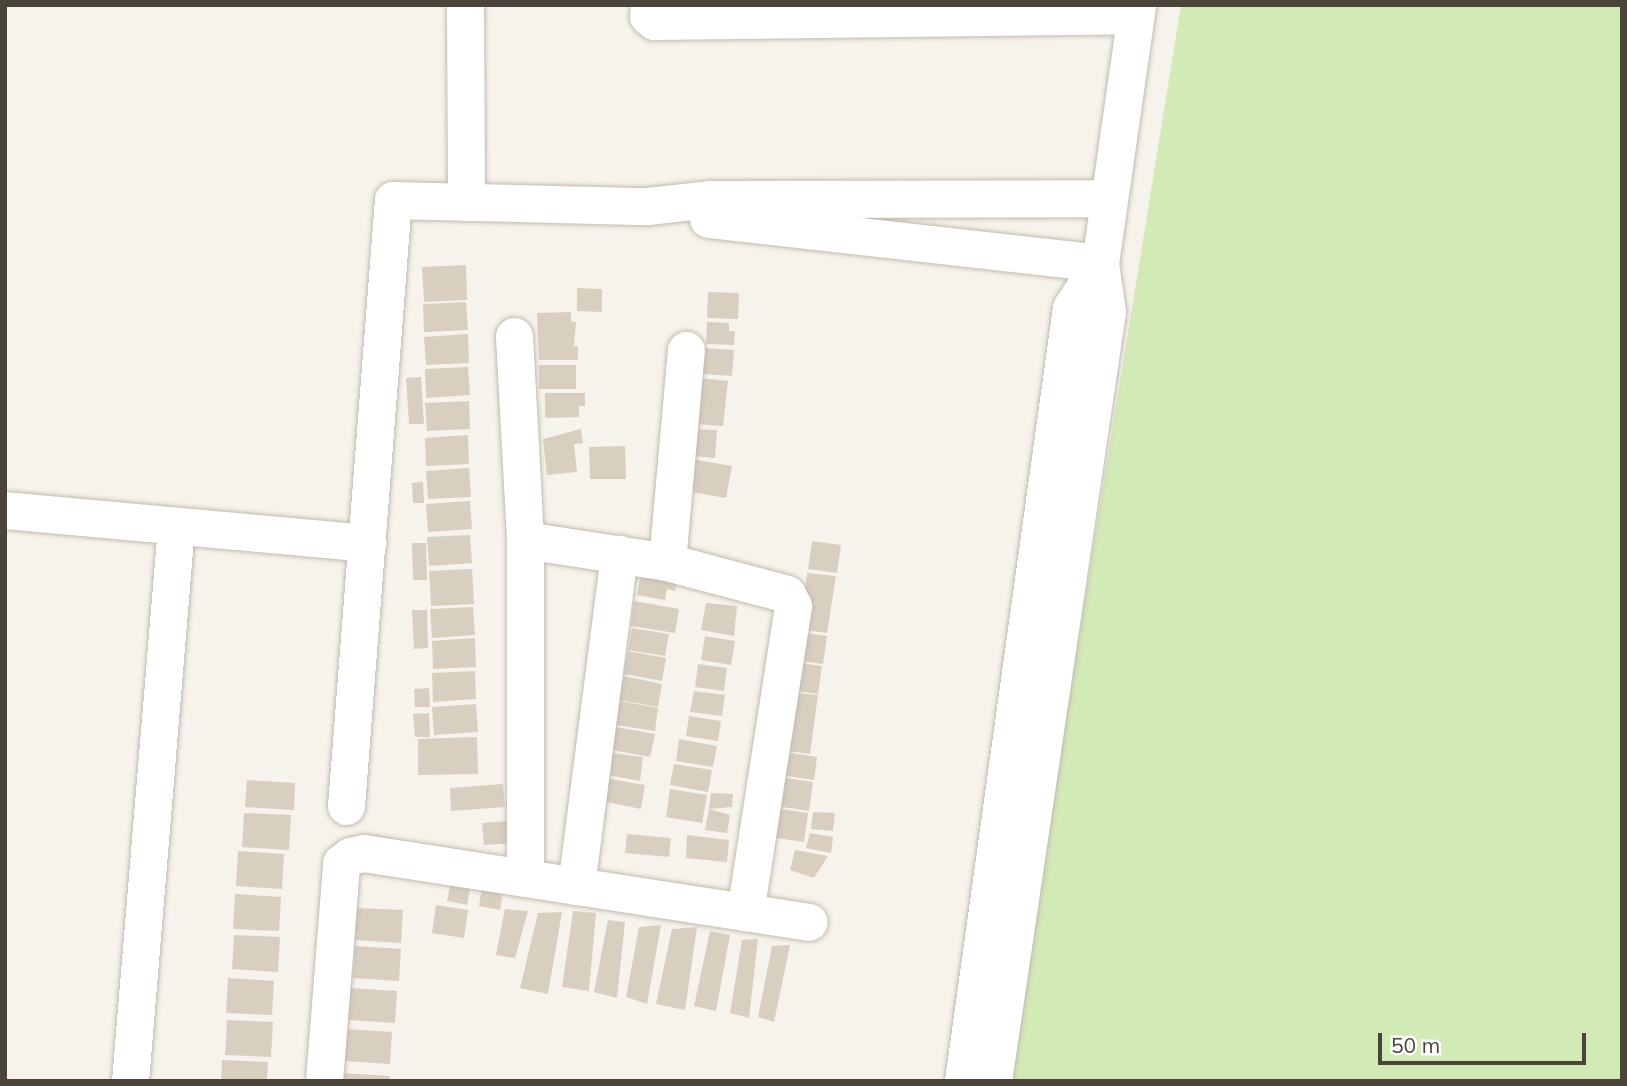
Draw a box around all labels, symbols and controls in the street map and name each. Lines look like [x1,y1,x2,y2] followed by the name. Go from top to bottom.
[1382,1020,1590,1064] scale bar
[1391,1032,1440,1058] text: 50 m

